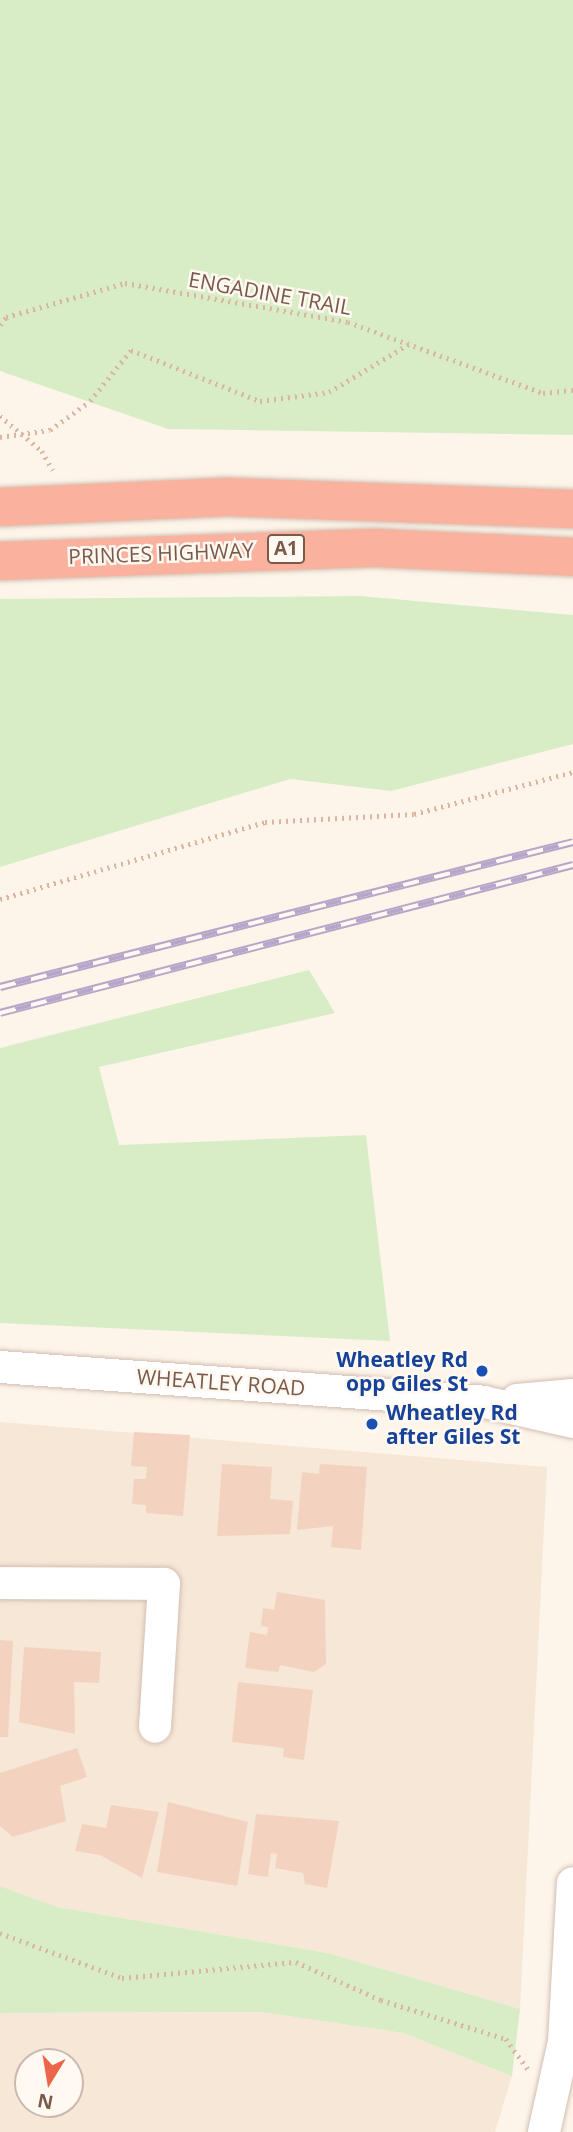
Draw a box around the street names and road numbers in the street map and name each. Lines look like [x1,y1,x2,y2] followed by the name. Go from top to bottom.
[187,266,353,320] street label: ENGADINE TRAIL
[267,534,305,564] road number: A1
[68,537,254,569] street label: PRINCES HIGHWAY
[136,1364,306,1400] street label: WHEATLEY ROAD

